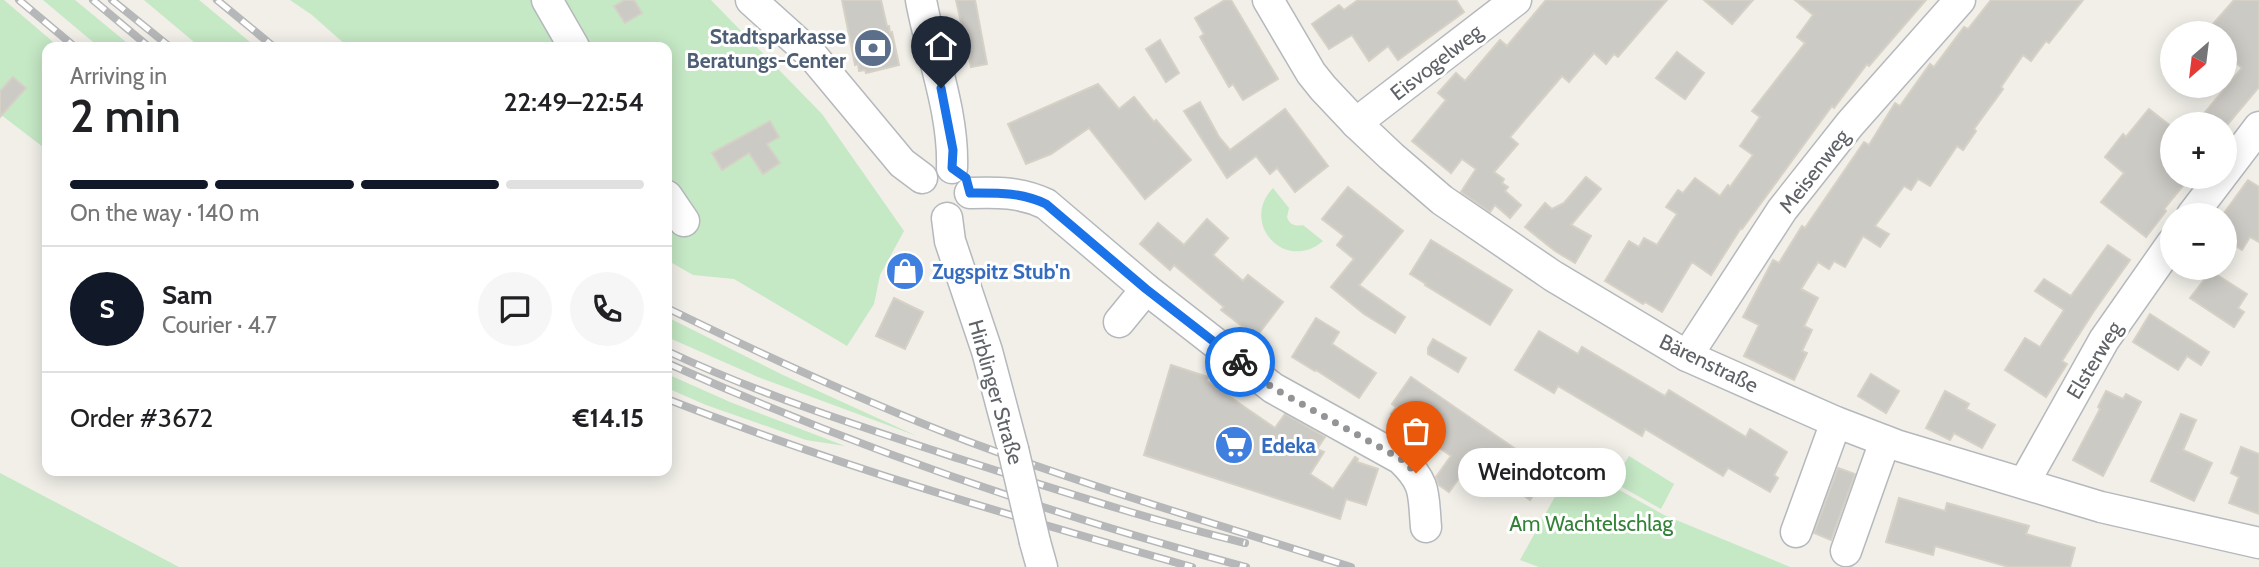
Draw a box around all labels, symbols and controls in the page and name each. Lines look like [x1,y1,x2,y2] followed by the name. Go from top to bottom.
[911,16,971,88] pin
[1385,18,1487,105] street label: Eisvogelweg
[2160,21,2236,98] north arrow
[2160,21,2237,280] map controls
[687,24,846,73] place label: Stadtsparkasse Beratungs-Center
[852,27,894,69] bank icon: Stadtsparkasse Beratungs-Center
[922,27,960,65] icon: home
[70,62,167,90] text: Arriving in
[504,86,644,118] text: 22:49–22:54
[70,88,181,144] text: 2 min
[2160,112,2237,189] button: +
[1774,124,1855,218] street label: Meisenweg
[70,199,260,227] text: On the way · 140 m
[2160,203,2237,280] button: −
[884,250,926,292] shop icon: Zugspitz Stub'n
[932,259,1071,284] place label: Zugspitz Stub'n
[478,272,552,346] button: chat
[570,272,644,346] button: phone
[162,279,213,311] text: Sam
[99,293,115,325] text: S
[162,311,277,339] text: Courier · 4.7
[2061,316,2127,403] street label: Elsterweg
[963,317,1029,468] street label: Hirblinger Straße
[1205,327,1275,397] courier
[1656,328,1763,398] street label: Bärenstraße
[1221,343,1259,381] icon: bike
[1386,401,1446,473] pin
[70,402,213,434] text: Order #3672
[573,402,644,434] text: €14.15
[1397,412,1435,450] icon: bag
[1213,424,1255,466] supermarket icon: Edeka
[1261,433,1317,458] place label: Edeka
[1458,448,1626,498] callout: Weindotcom
[1478,458,1606,486] text: Weindotcom
[1509,511,1673,536] park label: Am Wachtelschlag

